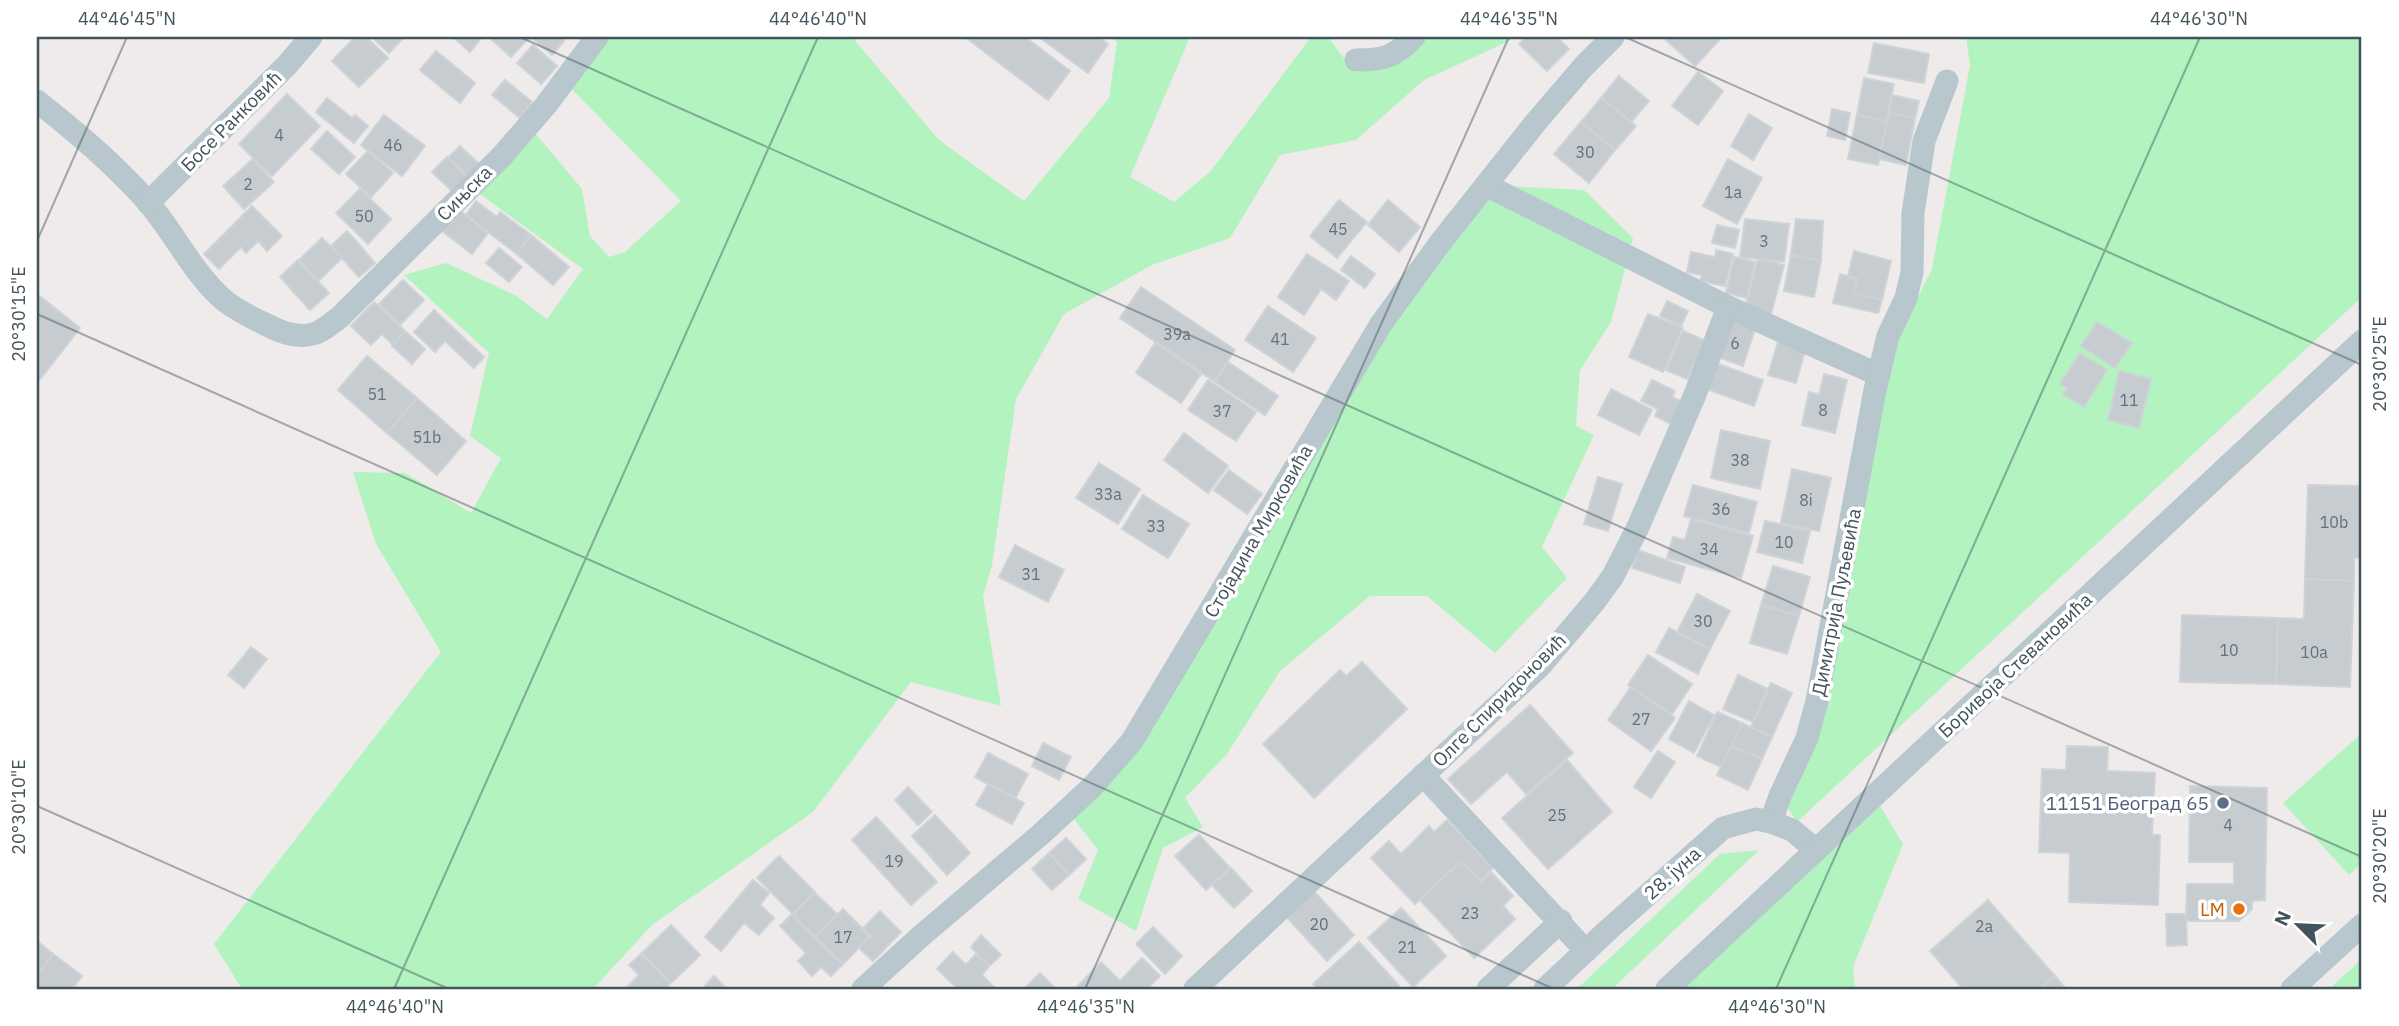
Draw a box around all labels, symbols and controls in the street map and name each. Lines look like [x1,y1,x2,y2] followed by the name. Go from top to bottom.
[78,7,176,30] text: 44°46'45"N
[769,7,867,30] text: 44°46'40"N
[1460,7,1558,30] text: 44°46'35"N
[2150,7,2248,30] text: 44°46'30"N
[175,65,287,177] street label: Босе Ранковић
[274,125,284,145] house number: 4
[383,135,403,155] house number: 46
[1575,142,1595,162] house number: 30
[431,160,497,226] street label: Сињска
[243,174,253,194] house number: 2
[1724,182,1743,202] house number: 1a
[354,206,374,226] house number: 50
[1328,219,1348,239] house number: 45
[1759,231,1769,251] house number: 3
[7,266,30,362] text: 20°30'15"E
[2368,316,2391,412] text: 20°30'25"E
[1163,324,1191,344] house number: 39a
[1270,329,1290,349] house number: 41
[1730,333,1740,353] house number: 6
[367,384,387,404] house number: 51
[2119,390,2139,410] house number: 11
[1818,400,1828,420] house number: 8
[1212,401,1232,421] house number: 37
[413,427,441,447] house number: 51b
[1199,440,1317,622] street label: Стојадина Мирковића
[1730,450,1750,470] house number: 38
[1094,484,1122,504] house number: 33a
[1799,490,1813,510] house number: 8i
[1711,499,1731,519] house number: 36
[1806,506,1866,698] street label: Димитрија Пуљевића
[2320,512,2348,532] house number: 10b
[1146,516,1166,536] house number: 33
[1774,532,1794,552] house number: 10
[1699,539,1719,559] house number: 34
[1021,564,1041,584] house number: 31
[1933,587,2097,743] street label: Боривоја Стевановића
[1693,611,1713,631] house number: 30
[1427,628,1571,772] street label: Олге Спиридоновић
[2219,640,2239,660] house number: 10
[2300,642,2328,662] house number: 10a
[1631,709,1651,729] house number: 27
[7,759,30,855] text: 20°30'10"E
[2046,791,2209,815] place label: 11151 Београд 65
[2215,795,2231,811] marker: 11151 Београд 65
[1547,805,1567,825] house number: 25
[2368,808,2391,904] text: 20°30'20"E
[2223,815,2233,835] house number: 4
[1639,841,1705,905] street label: 28. јуна
[884,851,904,871] house number: 19
[2262,890,2332,960] north arrow
[2200,897,2225,921] place label: LM
[2231,901,2247,917] marker: LM
[1460,903,1480,923] house number: 23
[2269,907,2296,929] text: N
[1309,914,1329,934] house number: 20
[1975,916,1994,936] house number: 2a
[833,927,853,947] house number: 17
[1397,937,1417,957] house number: 21
[346,995,444,1018] text: 44°46'40"N
[1037,995,1135,1018] text: 44°46'35"N
[1728,995,1826,1018] text: 44°46'30"N

